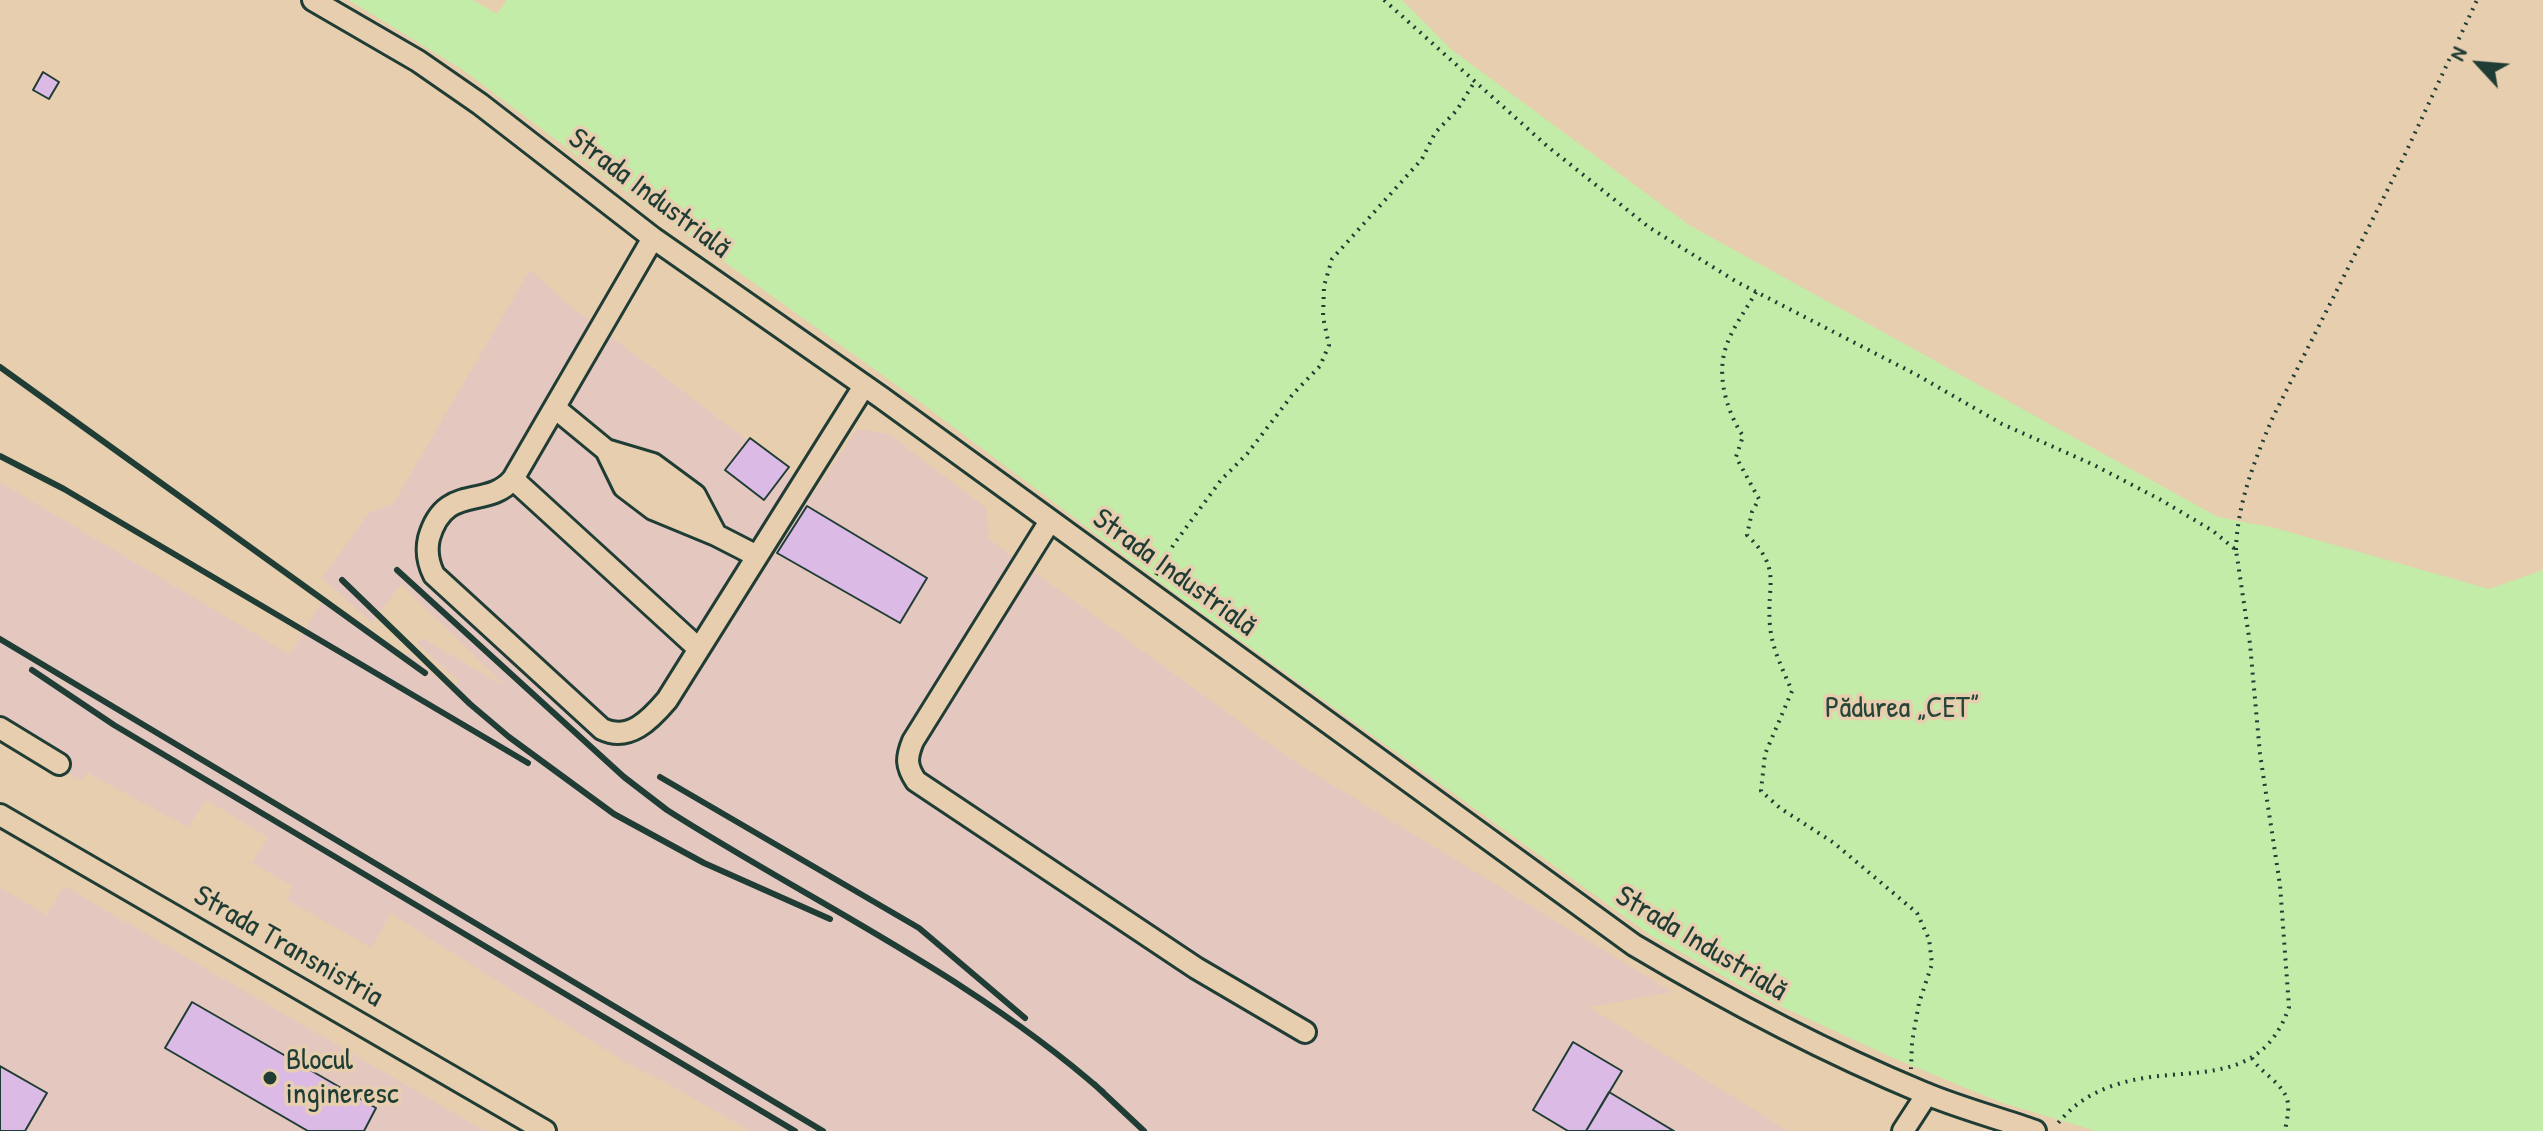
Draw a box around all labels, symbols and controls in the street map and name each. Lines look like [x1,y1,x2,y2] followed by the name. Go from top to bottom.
[2439,24,2519,104] north arrow
[2441,42,2473,65] text: N
[561,121,737,267] street label: Strada Industrială
[1085,502,1263,644] street label: Strada Industrială
[1825,691,1979,727] park label: Pădurea „CET”
[187,878,389,1016] street label: Strada Transnistria
[1609,879,1793,1009] street label: Strada Industrială
[286,1043,399,1114] place label: Blocul ingineresc
[261,1069,279,1087] marker: Blocul ingineresc

